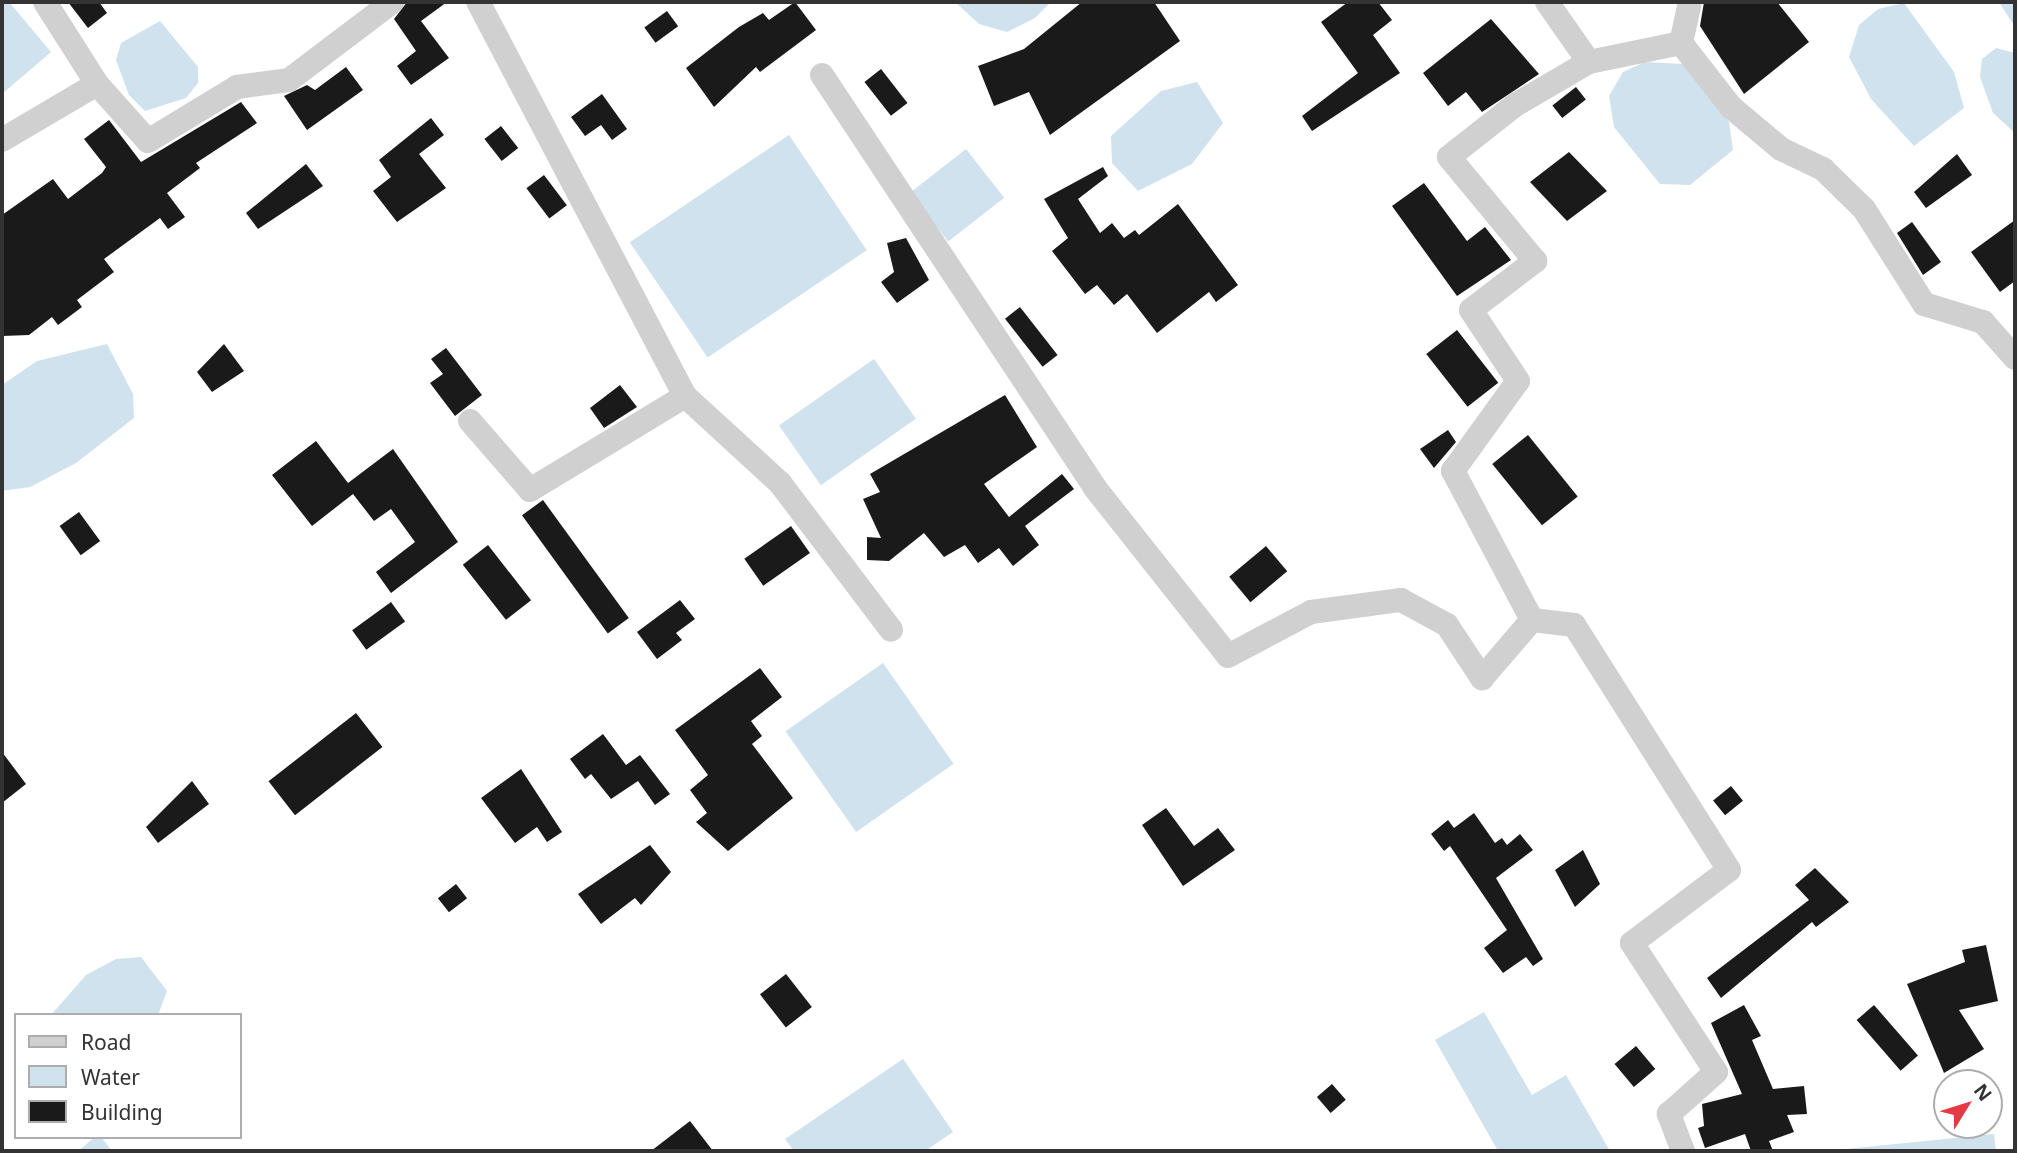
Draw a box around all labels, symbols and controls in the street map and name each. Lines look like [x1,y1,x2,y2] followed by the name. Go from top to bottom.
[14,1013,242,1139] legend
[81,1028,131,1056] text: Road
[81,1063,140,1091] text: Water
[1933,1069,2003,1139] north arrow
[1968,1078,1998,1106] text: N
[81,1098,163,1126] text: Building

